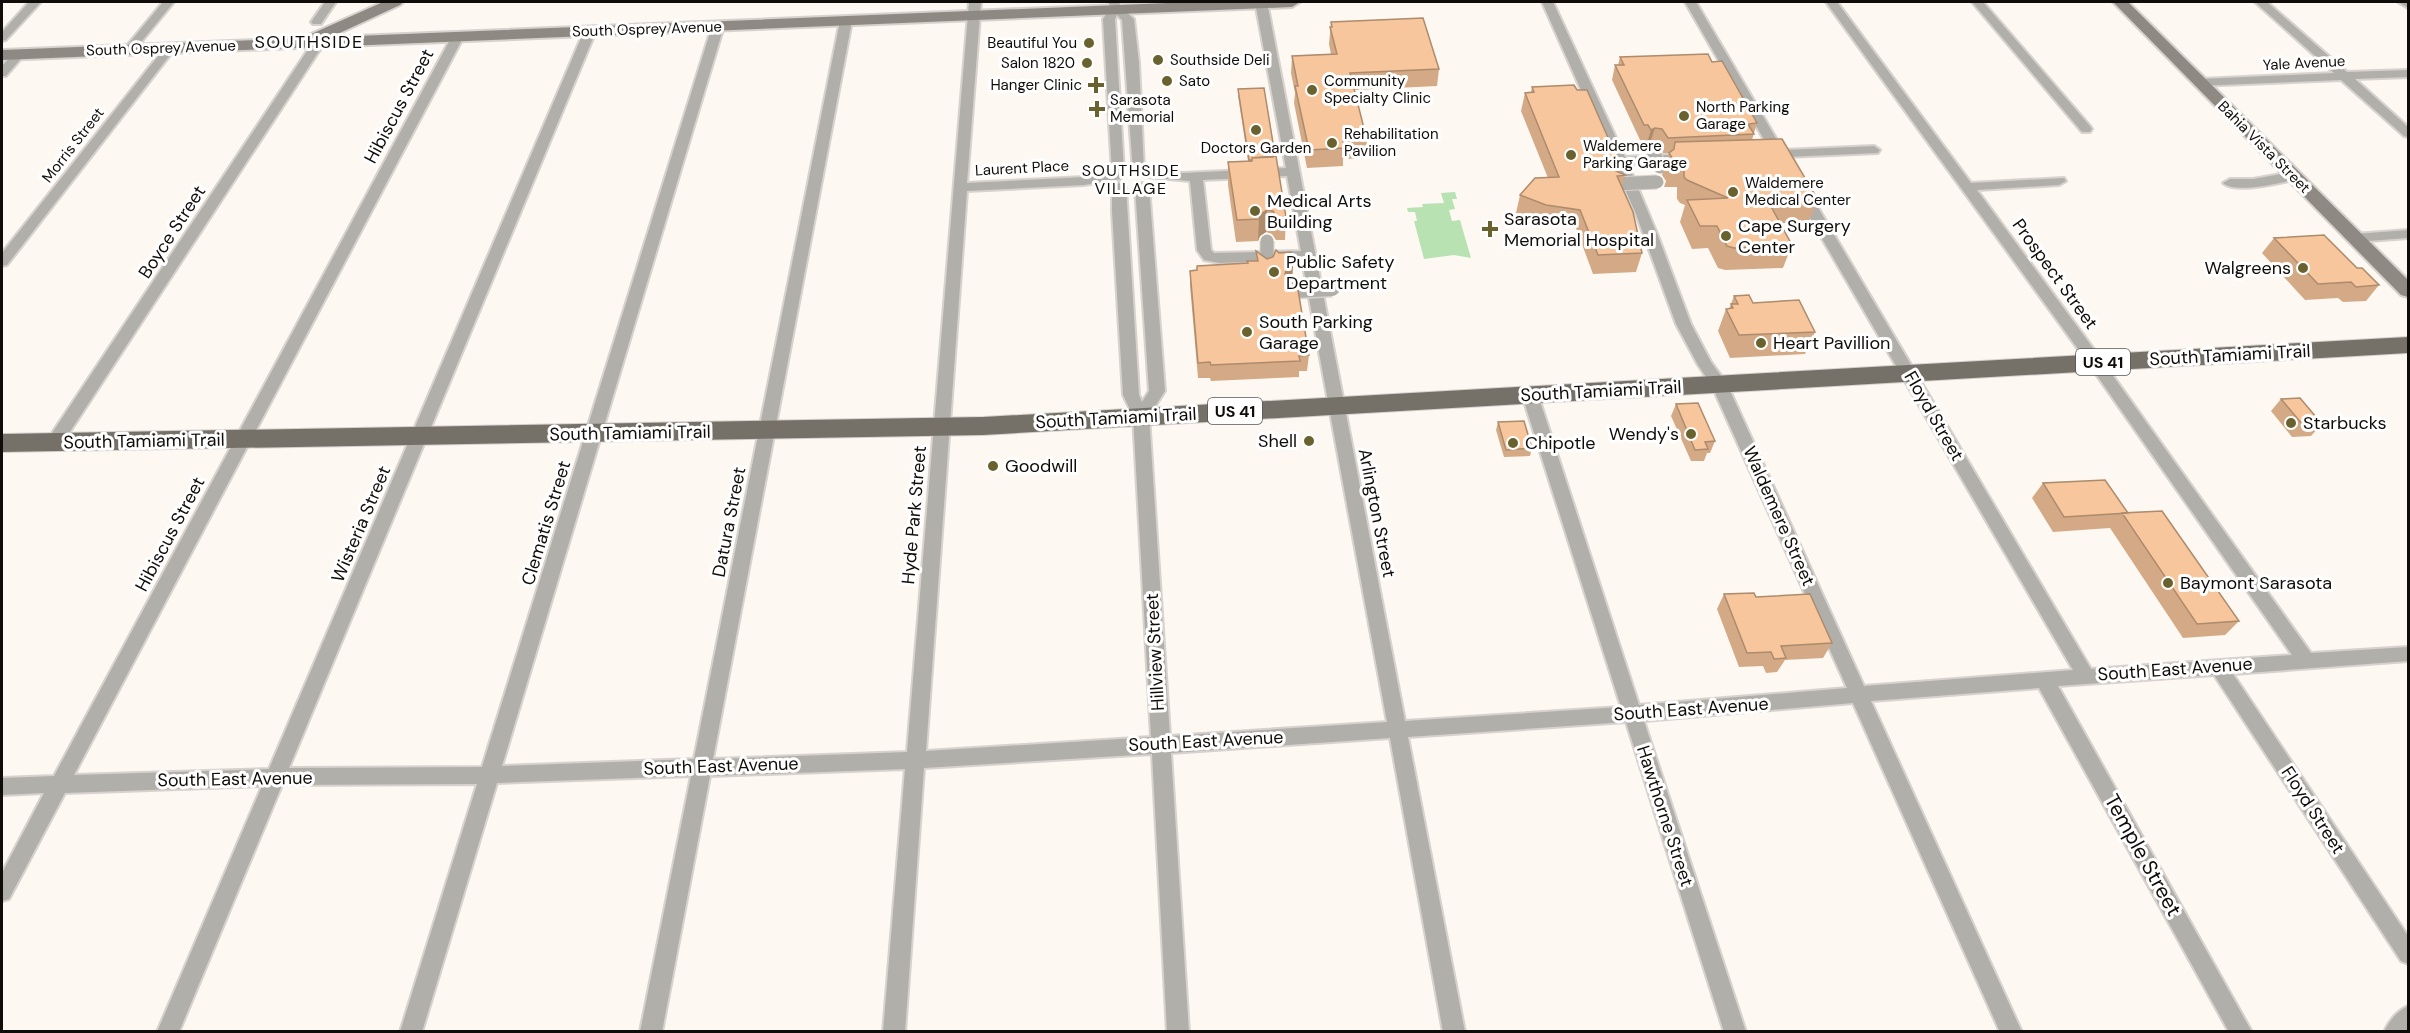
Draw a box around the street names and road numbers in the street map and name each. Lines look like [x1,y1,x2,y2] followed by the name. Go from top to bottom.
[572,16,722,42] street label: South Osprey Avenue
[86,35,236,61] street label: South Osprey Avenue
[359,44,439,168] street label: Hibiscus Street
[2262,51,2346,75] street label: Yale Avenue
[2213,96,2315,198] street label: Bahia Vista Street
[37,103,109,187] street label: Morris Street
[974,156,1070,180] street label: Laurent Place
[133,181,211,283] street label: Boyce Street
[2007,214,2103,334] street label: Prospect Street
[2149,339,2311,371] street label: South Tamiami Trail
[2076,349,2130,375] road number: US 41
[1899,367,1969,465] street label: Floyd Street
[1520,375,1682,407] street label: South Tamiami Trail
[1208,398,1262,424] road number: US 41
[1035,402,1197,434] street label: South Tamiami Trail
[549,420,711,446] street label: South Tamiami Trail
[63,428,225,454] street label: South Tamiami Trail
[1737,442,1821,590] street label: Waldemere Street
[896,445,932,585] street label: Hyde Park Street
[1353,446,1401,580] street label: Arlington Street
[516,458,576,588] street label: Clematis Street
[326,462,396,586] street label: Wisteria Street
[707,465,751,579] street label: Datura Street
[130,472,210,596] street label: Hibiscus Street
[1140,593,1170,711] street label: Hillview Street
[2097,652,2253,686] street label: South East Avenue
[1613,692,1769,726] street label: South East Avenue
[1128,725,1284,757] street label: South East Avenue
[1631,743,1699,889] street label: Hawthorne Street
[643,751,799,781] street label: South East Avenue
[2276,762,2350,858] street label: Floyd Street
[157,766,313,792] street label: South East Avenue
[2098,789,2188,921] street label: Temple Street

